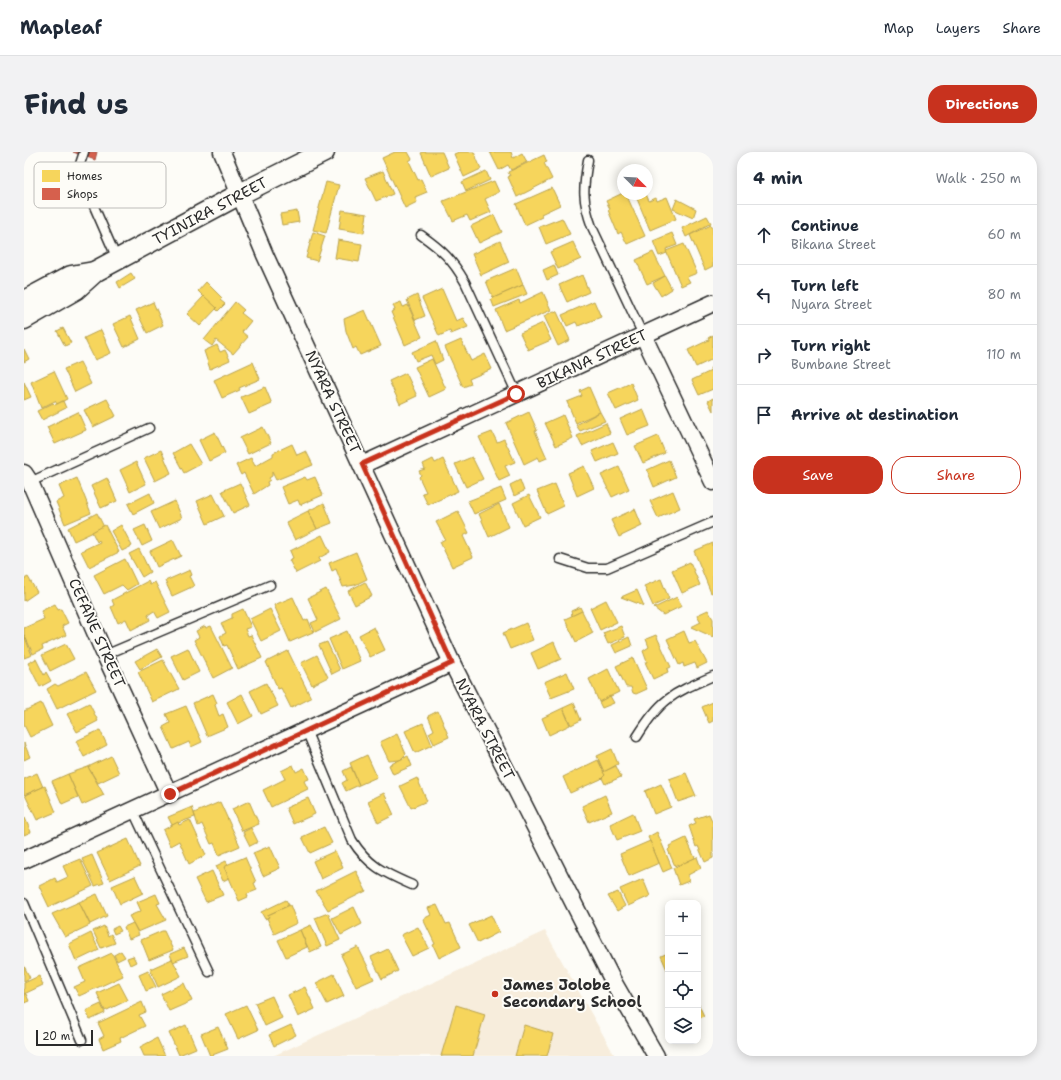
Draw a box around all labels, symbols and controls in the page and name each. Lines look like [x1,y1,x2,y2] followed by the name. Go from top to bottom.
[20,15,102,40] text: Mapleaf
[884,19,914,37] text: Map
[936,19,980,37] text: Layers
[1002,19,1041,37] text: Share
[24,85,129,123] text: Find us
[928,85,1037,123] button: Directions
[34,162,166,208] legend
[617,164,653,200] north arrow
[753,167,803,189] text: 4 min
[67,169,103,184] text: Homes
[936,170,1021,187] text: Walk · 250 m
[149,172,271,250] street label: TYINIRA STREET
[67,187,98,202] text: Shops
[791,216,859,236] text: Continue
[753,224,775,246] icon: ahead
[988,226,1021,243] text: 60 m
[791,236,876,253] text: Bikana Street
[791,276,859,296] text: Turn left
[753,284,775,306] icon: left
[987,286,1021,303] text: 80 m
[791,296,872,313] text: Nyara Street
[534,325,650,393] street label: BIKANA STREET
[791,336,871,356] text: Turn right
[753,344,775,366] icon: right
[986,346,1021,363] text: 110 m
[300,347,366,457] street label: NYARA STREET
[791,356,891,373] text: Bumbane Street
[507,385,525,403] route start
[753,404,775,426] icon: arrive
[791,405,959,425] text: Arrive at destination
[753,456,883,494] button: Save
[891,456,1021,494] button: Share
[64,575,130,691] street label: CEFANE STREET
[451,675,519,783] street label: NYARA STREET
[161,785,179,803] route end
[665,900,701,1044] map controls
[665,900,701,936] button: +
[665,936,701,972] button: −
[665,972,701,1008] button: locate
[503,975,642,1012] place label: James Jolobe Secondary School
[490,989,500,999] marker: James Jolobe Secondary School
[665,1008,701,1044] button: layers
[36,1028,93,1047] scale bar
[42,1029,70,1044] text: 20 m

